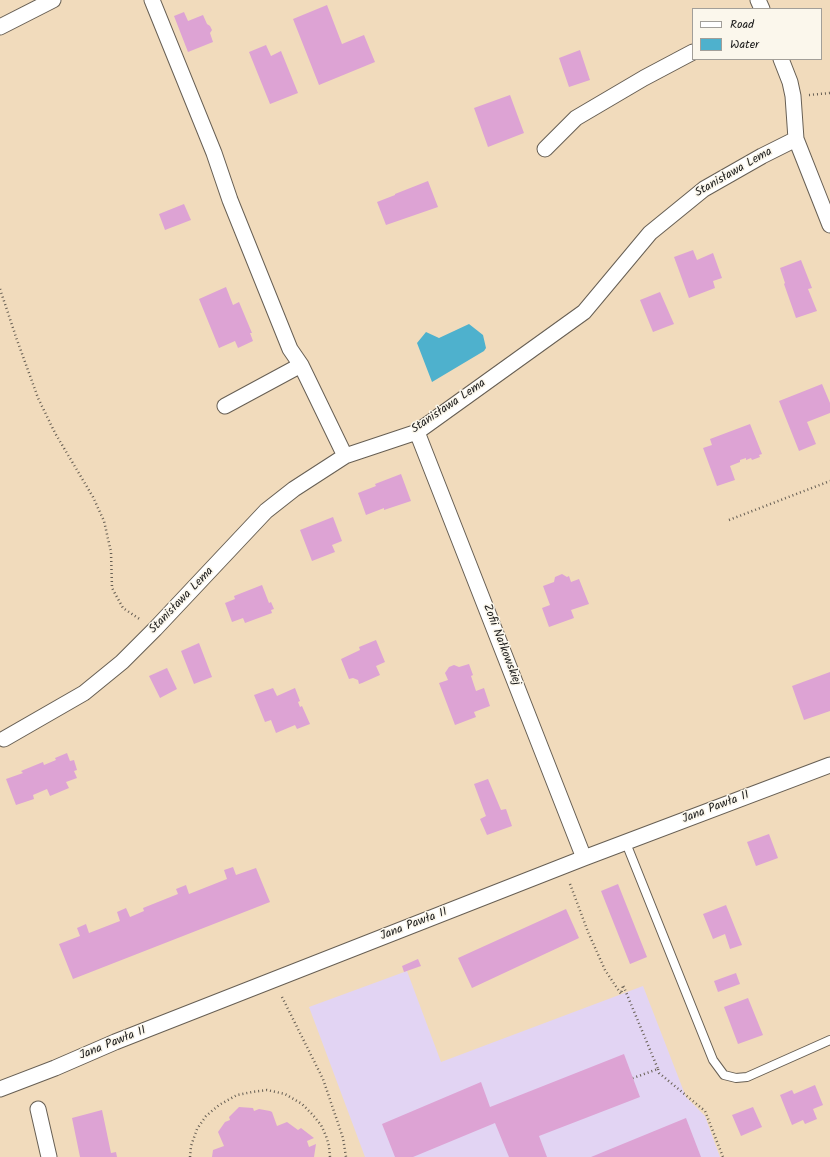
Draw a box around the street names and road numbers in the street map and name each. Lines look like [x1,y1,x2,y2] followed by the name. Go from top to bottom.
[693,145,775,201] street label: Stanisława Lema
[409,377,489,437] street label: Stanisława Lema
[147,565,217,637] street label: Stanisława Lema
[479,602,523,688] street label: Zofii Nałkowskiej
[680,789,752,827] street label: Jana Pawła II
[378,906,450,944] street label: Jana Pawła II
[78,1024,148,1064] street label: Jana Pawła II

